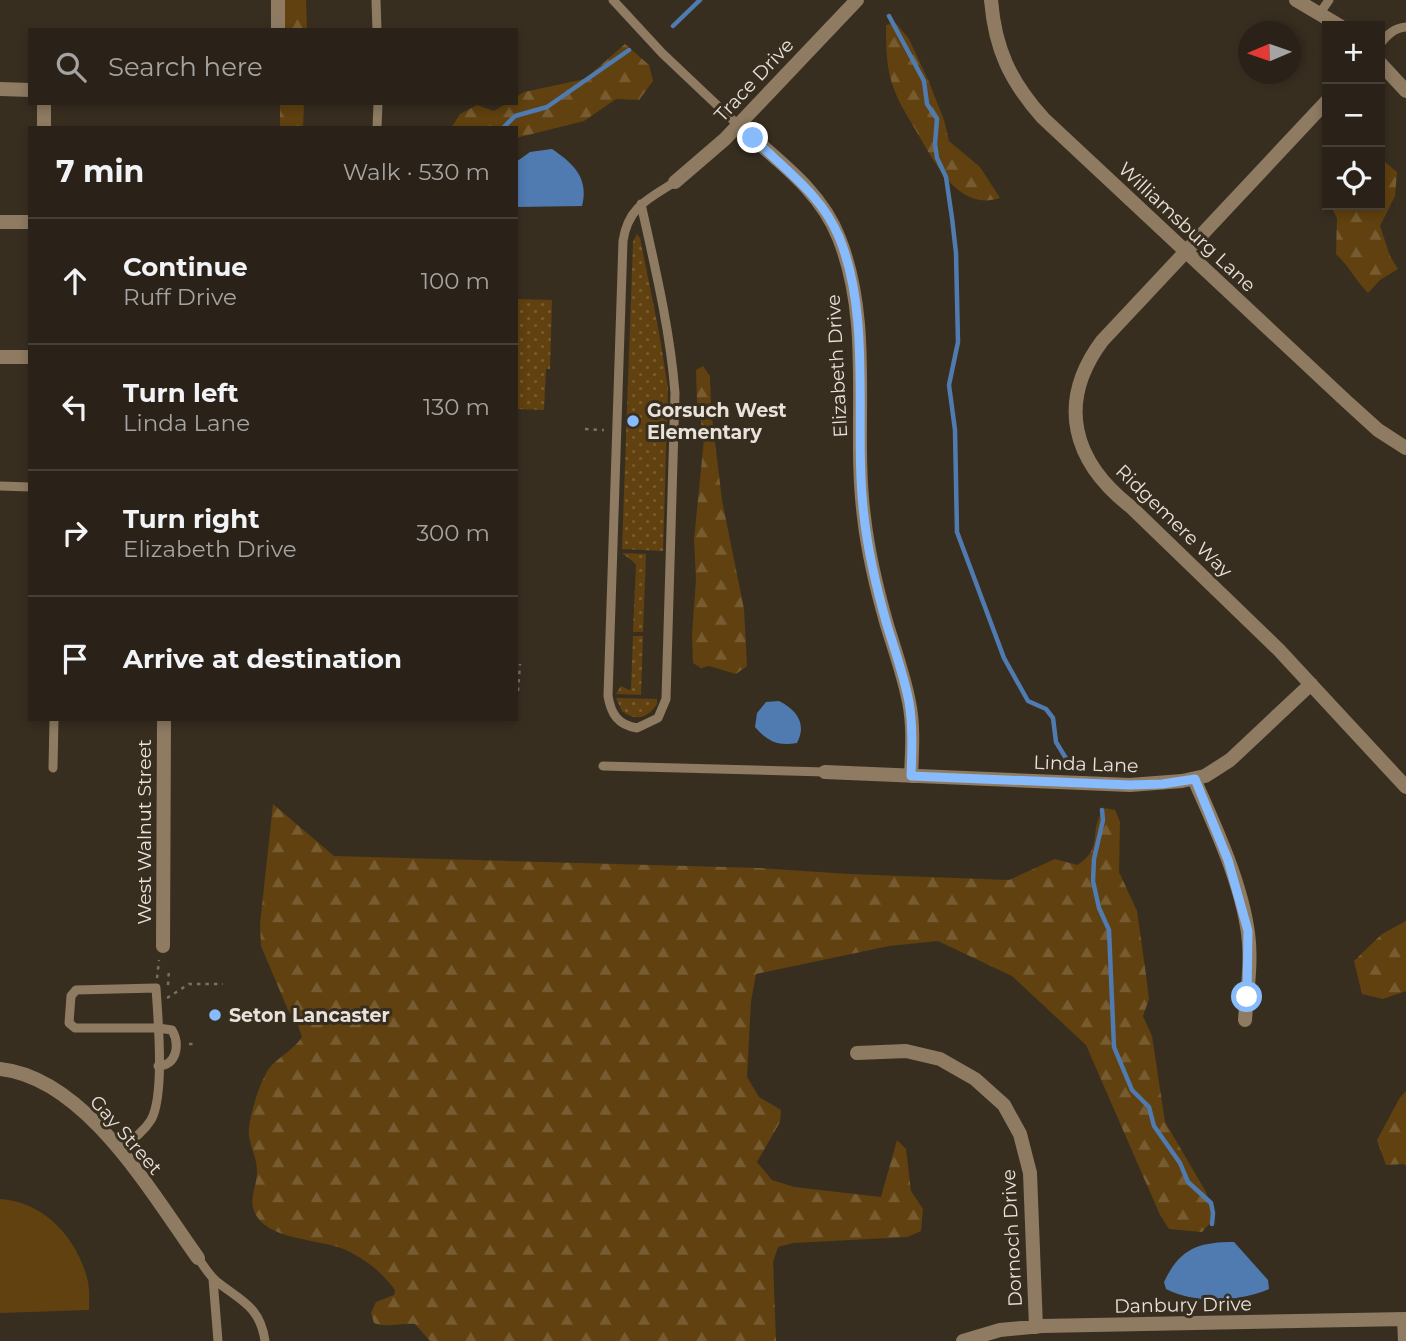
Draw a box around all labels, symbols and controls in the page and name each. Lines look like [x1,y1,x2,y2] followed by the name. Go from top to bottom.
[1238,21,1301,84] north arrow
[1322,21,1385,210] map controls
[1322,21,1385,84] button: +
[28,28,518,105] search box
[710,34,798,126] street label: Trace Drive
[52,48,90,86] icon: search
[108,51,263,83] text: Search here
[1322,84,1385,147] button: −
[737,122,768,153] route end
[1322,147,1385,210] button: locate
[56,153,144,190] text: 7 min
[1113,157,1261,297] street label: Williamsburg Lane
[343,158,490,186] text: Walk · 530 m
[123,251,248,283] text: Continue
[56,262,94,300] icon: ahead
[421,267,490,295] text: 100 m
[123,283,237,311] text: Ruff Drive
[822,294,852,438] street label: Elizabeth Drive
[123,377,239,409] text: Turn left
[56,388,94,426] icon: left
[423,393,490,421] text: 130 m
[647,399,787,444] place label: Gorsuch West Elementary
[123,409,250,437] text: Linda Lane
[625,413,641,429] marker: Gorsuch West Elementary
[1111,460,1237,583] street label: Ridgemere Way
[123,503,259,535] text: Turn right
[56,514,94,552] icon: right
[416,519,490,547] text: 300 m
[123,535,297,563] text: Elizabeth Drive
[56,640,94,678] icon: arrive
[123,643,402,675] text: Arrive at destination
[133,739,156,925] street label: West Walnut Street
[1033,751,1139,777] street label: Linda Lane
[1231,981,1262,1012] route start
[229,1004,390,1027] place label: Seton Lancaster
[207,1007,223,1023] marker: Seton Lancaster
[85,1090,167,1180] street label: Gay Street
[997,1169,1027,1307] street label: Dornoch Drive
[1114,1292,1252,1318] street label: Danbury Drive

